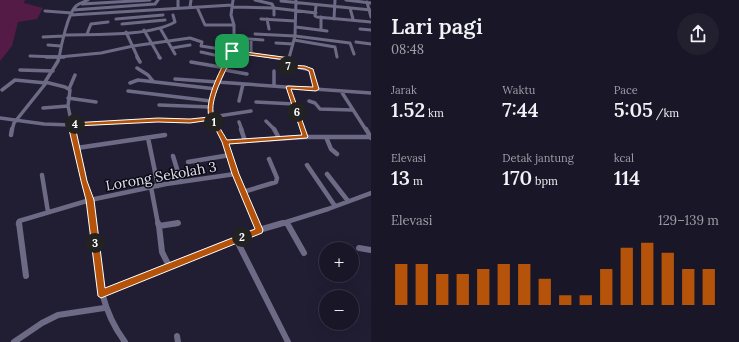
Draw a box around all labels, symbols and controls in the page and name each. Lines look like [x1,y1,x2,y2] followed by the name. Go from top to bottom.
[391,12,483,40] text: Lari pagi
[677,13,719,55] button: share
[215,34,249,68] pin
[221,40,243,62] icon: arrive
[391,41,424,58] text: 08:48
[278,56,298,76] pin: 7
[285,59,291,73] text: 7
[391,83,417,97] text: Jarak
[502,83,535,97] text: Waktu
[614,83,638,97] text: Pace
[391,97,425,122] text: 1.52
[502,97,539,122] text: 7:44
[614,97,653,122] text: 5:05
[287,102,307,122] pin: 6
[294,105,300,119] text: 6
[425,106,444,120] text: km
[653,106,679,120] text: /km
[204,112,224,132] pin: 1
[65,114,85,134] pin: 4
[212,115,216,129] text: 1
[72,117,78,131] text: 4
[391,151,426,165] text: Elevasi
[502,151,574,165] text: Detak jantung
[614,151,634,165] text: kcal
[104,157,218,195] street label: Lorong Sekolah 3
[391,165,410,190] text: 13
[502,165,532,190] text: 170
[614,165,640,190] text: 114
[410,174,423,188] text: m
[532,174,558,188] text: bpm
[391,212,432,229] text: Elevasi
[658,212,719,229] text: 129–139 m
[232,227,252,247] pin: 2
[239,230,245,244] text: 2
[85,233,105,253] pin: 3
[92,236,98,250] text: 3
[319,242,359,330] map controls
[319,242,359,282] button: +
[319,290,359,330] button: −

